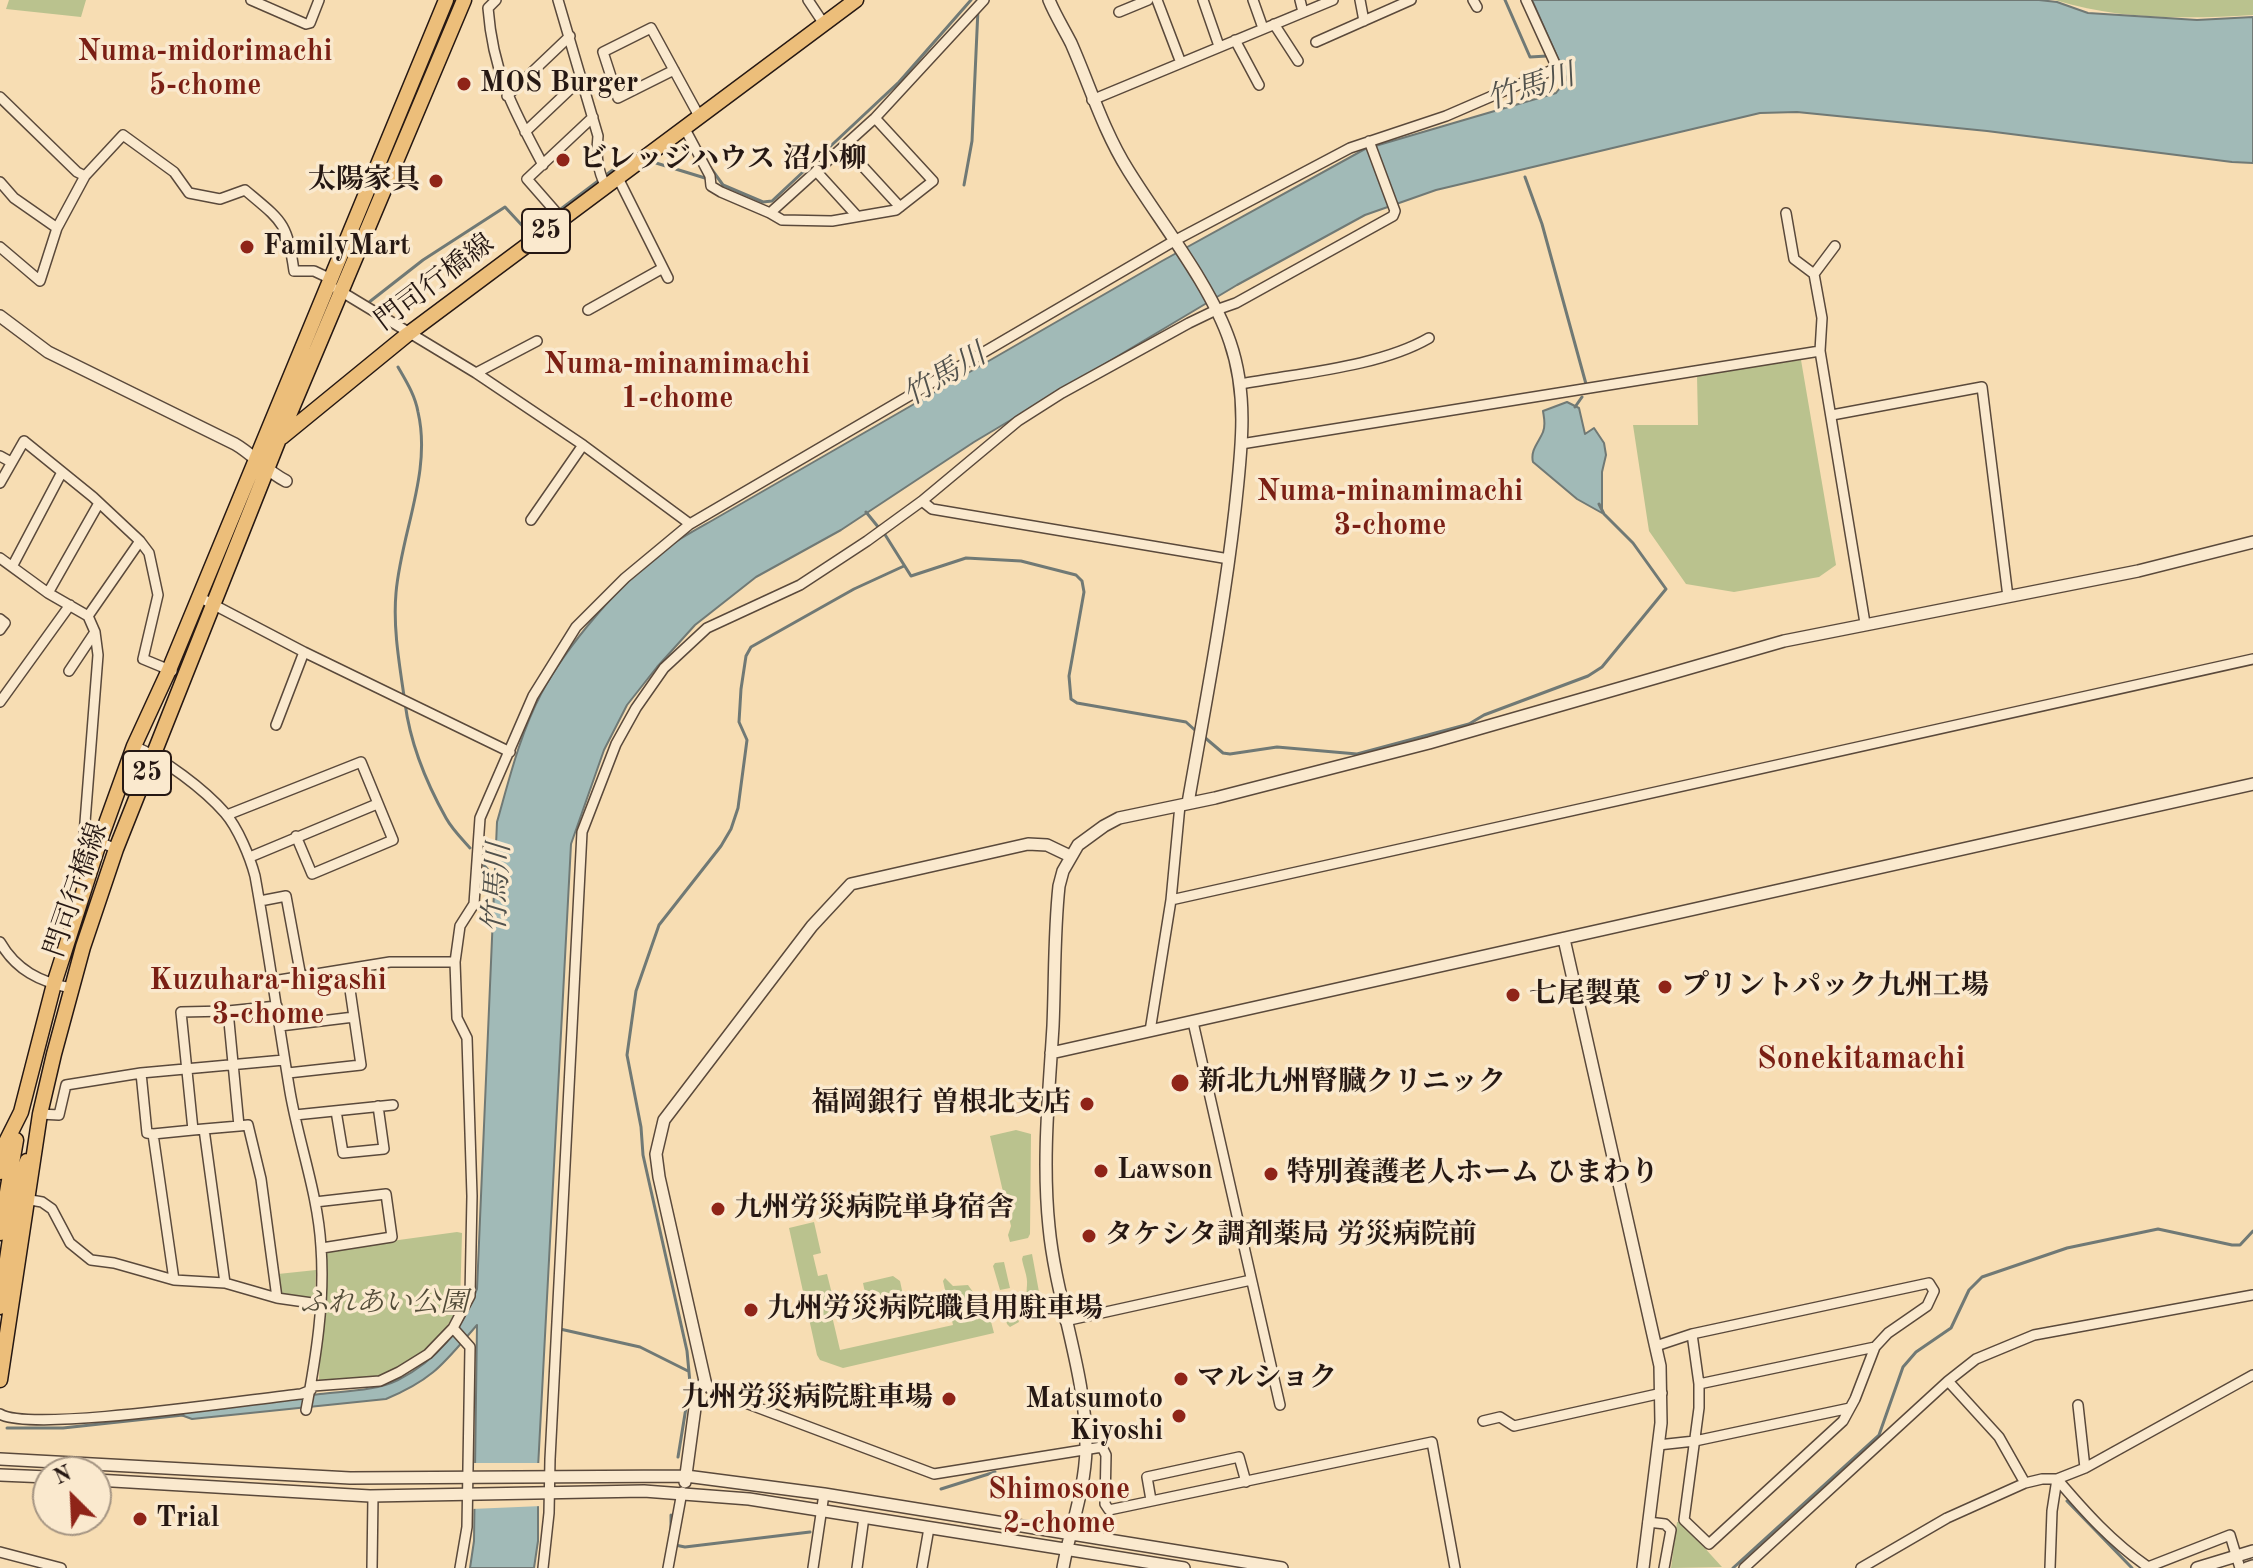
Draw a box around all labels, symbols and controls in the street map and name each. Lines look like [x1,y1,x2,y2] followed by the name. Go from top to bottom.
[78,34,332,104] district label: Numa-midorimachi 5-chome
[1483,58,1579,118] water label: 竹馬川
[480,67,638,101] place label: MOS Burger
[455,75,473,93] marker: MOS Burger
[579,143,867,177] place label: ビレッジハウス 沼小柳
[554,151,572,169] marker: ビレッジハウス 沼小柳
[308,164,420,198] place label: 太陽家具
[427,172,445,190] marker: 太陽家具
[522,209,570,253] road number: 25
[369,227,501,339] street label: 門司行橋線
[263,230,411,264] place label: FamilyMart
[238,238,256,256] marker: FamilyMart
[897,337,993,415] water label: 竹馬川
[544,347,810,418] district label: Numa-minamimachi 1-chome
[1257,474,1523,544] district label: Numa-minamimachi 3-chome
[123,751,171,795] road number: 25
[38,818,116,962] street label: 門司行橋線
[478,842,518,934] water label: 竹馬川
[149,963,387,1034] district label: Kuzuhara-higashi 3-chome
[1681,970,1989,1004] place label: プリントパック九州工場
[1529,978,1641,1012] place label: 七尾製菓
[1656,978,1674,996] marker: プリントパック九州工場
[1504,986,1522,1004] marker: 七尾製菓
[1757,1041,1965,1079] district label: Sonekitamachi
[1198,1066,1506,1100] place label: 新北九州腎臓クリニック
[1169,1072,1191,1094] marker: 新北九州腎臓クリニック
[811,1087,1071,1121] place label: 福岡銀行 曽根北支店
[1078,1095,1096,1113] marker: 福岡銀行 曽根北支店
[1117,1154,1213,1188] place label: Lawson
[1287,1157,1659,1191] place label: 特別養護老人ホーム ひまわり
[1092,1162,1110,1180] marker: Lawson
[1262,1165,1280,1183] marker: 特別養護老人ホーム ひまわり
[734,1192,1014,1226] place label: 九州労災病院単身宿舎
[709,1200,727,1218] marker: 九州労災病院単身宿舎
[1105,1219,1477,1253] place label: タケシタ調剤薬局 労災病院前
[1080,1227,1098,1245] marker: タケシタ調剤薬局 労災病院前
[300,1287,468,1321] park label: ふれあい公園
[767,1293,1103,1327] place label: 九州労災病院職員用駐車場
[742,1301,760,1319] marker: 九州労災病院職員用駐車場
[1197,1362,1337,1396] place label: マルショク
[1172,1370,1190,1388] marker: マルショク
[681,1382,933,1416] place label: 九州労災病院駐車場
[1025,1383,1163,1449] place label: Matsumoto Kiyoshi
[940,1390,958,1408] marker: 九州労災病院駐車場
[1170,1407,1188,1425] marker: Matsumoto Kiyoshi
[32,1456,112,1536] north arrow
[51,1462,75,1489] text: N
[988,1472,1130,1542] district label: Shimosone 2-chome
[156,1502,219,1536] place label: Trial
[131,1510,149,1528] marker: Trial

